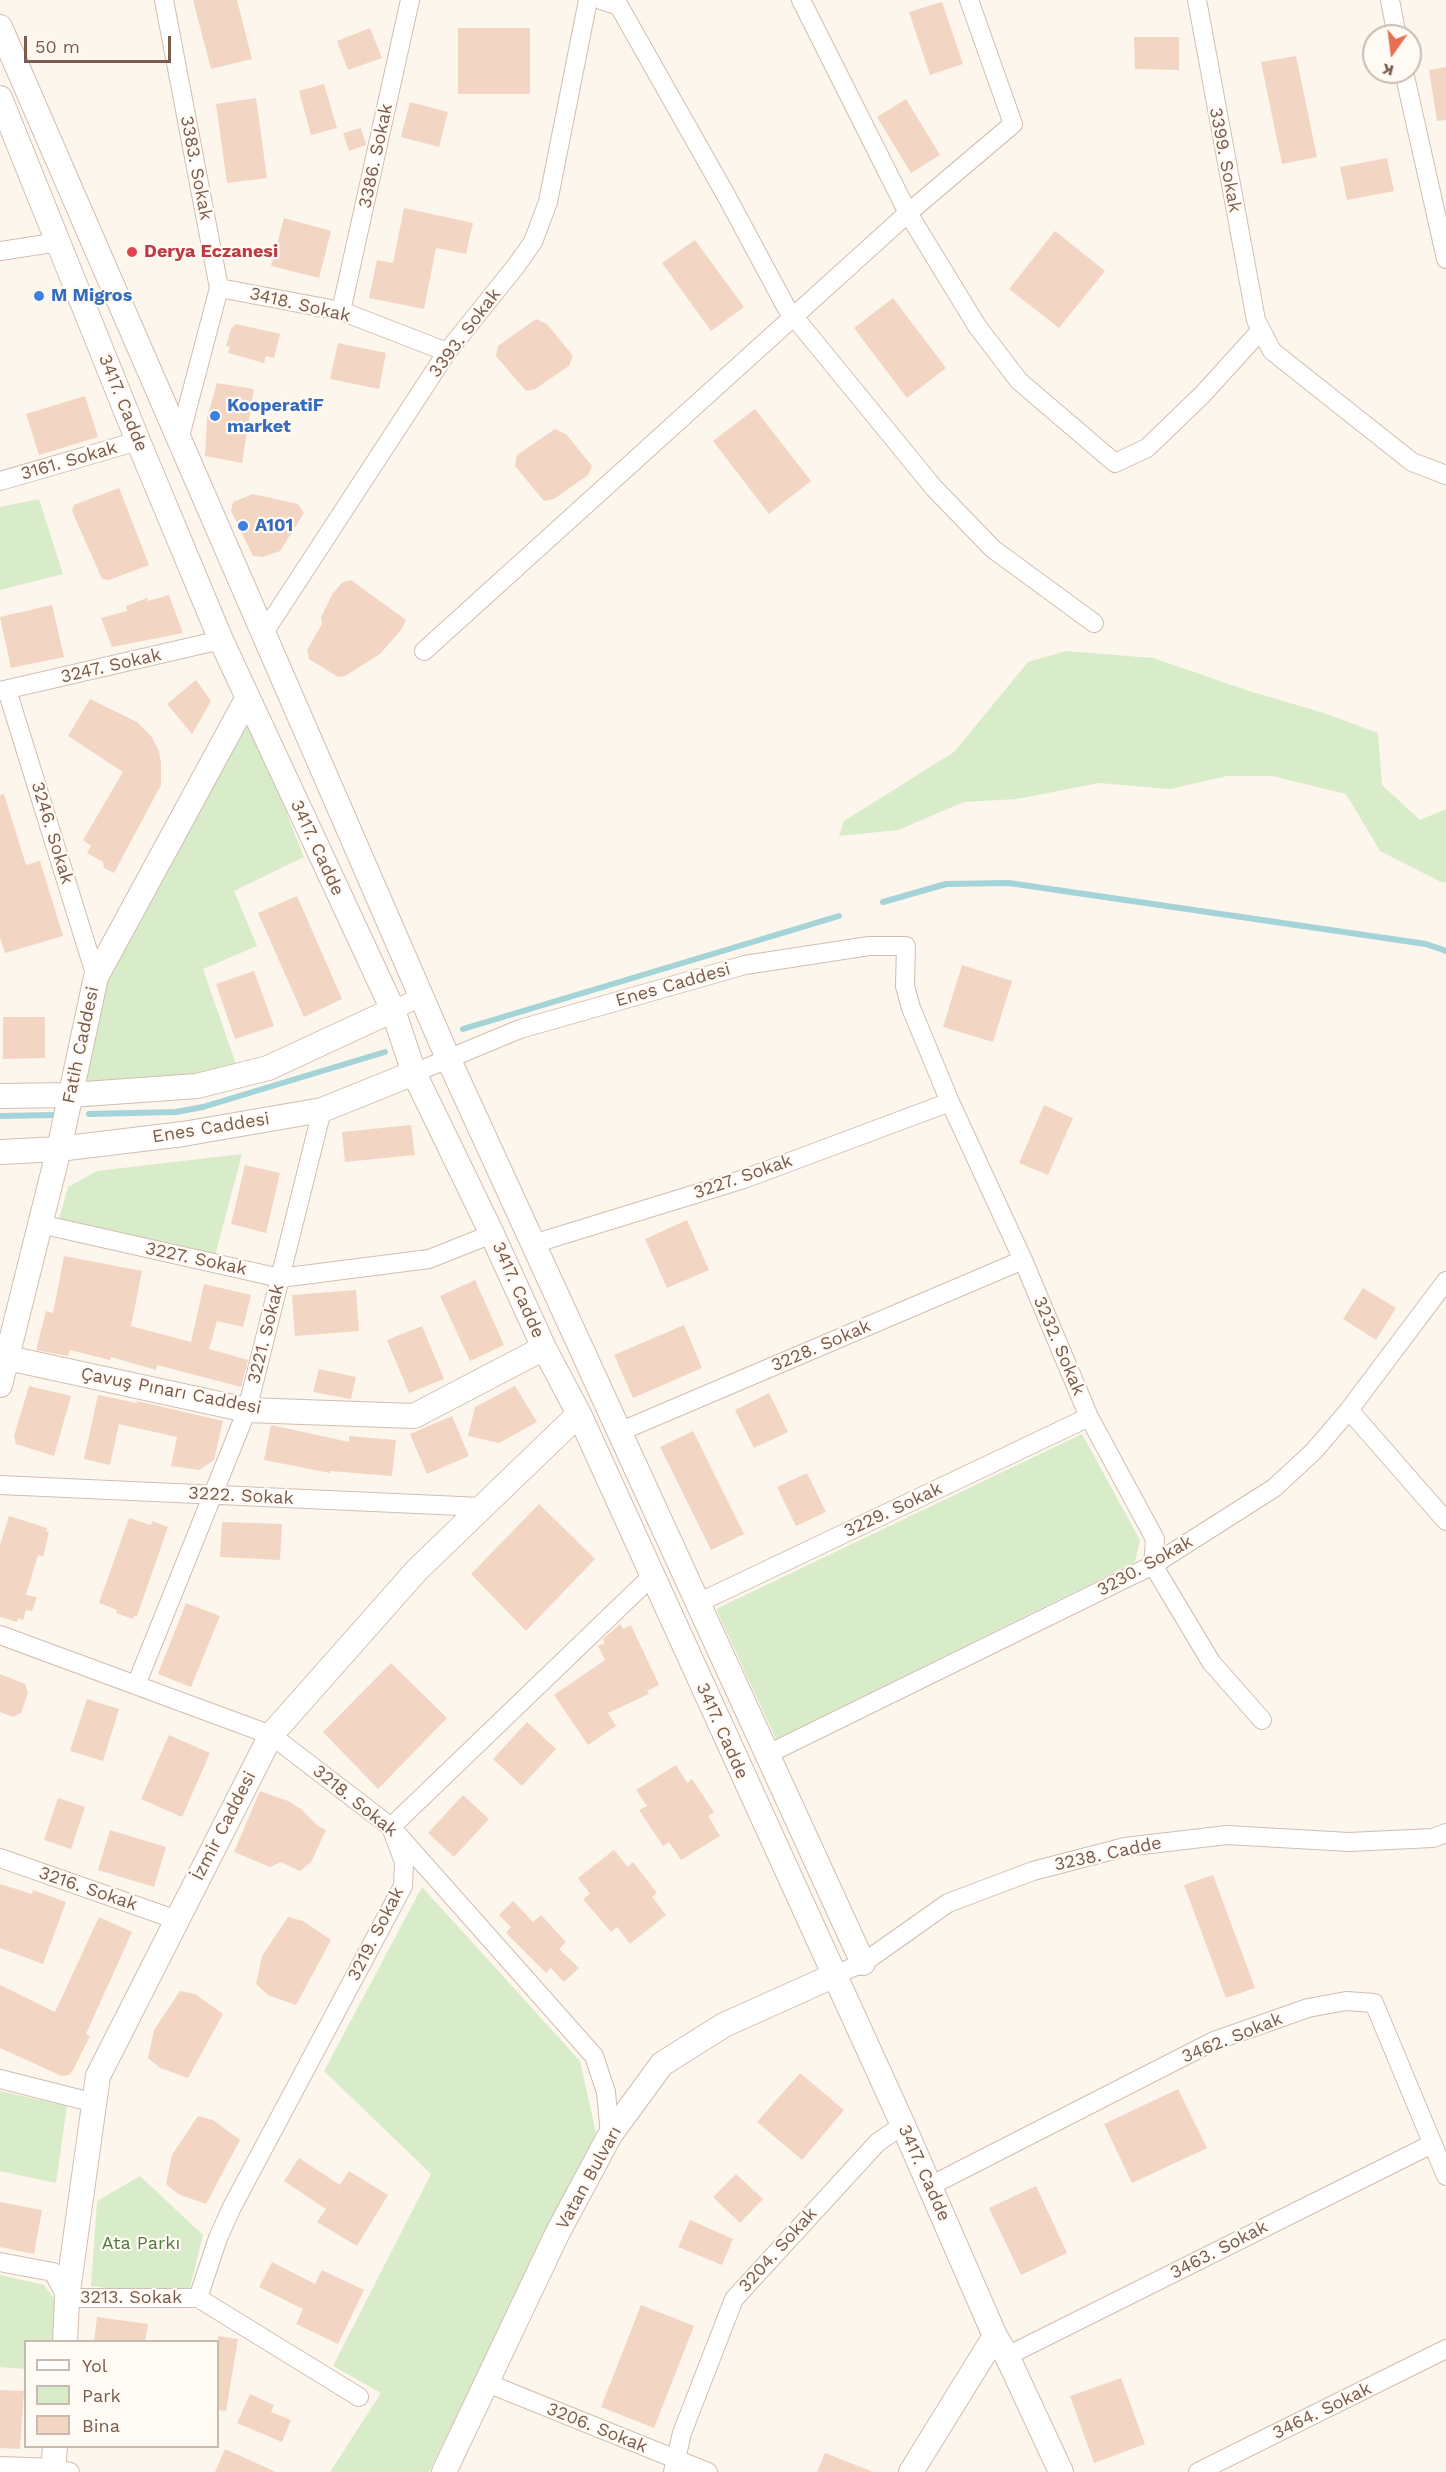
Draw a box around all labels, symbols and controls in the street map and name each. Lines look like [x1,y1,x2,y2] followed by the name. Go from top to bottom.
[27,24,174,62] scale bar
[1362,24,1422,84] north arrow
[35,36,80,57] text: 50 m
[1380,59,1396,81] text: K
[354,102,398,210] street label: 3386. Sokak
[1204,106,1246,214] street label: 3399. Sokak
[175,114,217,222] street label: 3383. Sokak
[144,241,278,263] place label: Derya Eczanesi
[125,245,139,259] marker: Derya Eczanesi
[247,283,353,327] street label: 3418. Sokak
[425,284,505,382] street label: 3393. Sokak
[51,285,132,307] place label: M Migros
[32,289,46,303] marker: M Migros
[94,351,152,455] street label: 3417. Cadde
[227,395,324,438] place label: KooperatiF market
[208,409,222,423] marker: KooperatiF market
[18,437,120,485] street label: 3161. Sokak
[255,515,293,537] place label: A101
[236,519,250,533] marker: A101
[59,644,163,688] street label: 3247. Sokak
[26,779,78,887] street label: 3246. Sokak
[285,797,349,899] street label: 3417. Cadde
[613,958,733,1012] street label: Enes Caddesi
[58,984,104,1106] street label: Fatih Caddesi
[151,1108,271,1148] street label: Enes Caddesi
[691,1150,795,1204] street label: 3227. Sokak
[143,1238,249,1280] street label: 3227. Sokak
[487,1239,549,1341] street label: 3417. Cadde
[243,1282,289,1386] street label: 3221. Sokak
[1028,1293,1090,1399] street label: 3232. Sokak
[768,1315,874,1377] street label: 3228. Sokak
[79,1363,263,1419] street label: Çavuş Pınarı Caddesi
[840,1478,946,1542] street label: 3229. Sokak
[188,1482,294,1510] street label: 3222. Sokak
[1093,1531,1197,1601] street label: 3230. Sokak
[691,1680,753,1782] street label: 3417. Cadde
[308,1760,402,1842] street label: 3218. Sokak
[187,1768,261,1884] street label: İzmir Caddesi
[1052,1832,1164,1876] street label: 3238. Cadde
[36,1862,140,1916] street label: 3216. Sokak
[343,1883,409,1985] street label: 3219. Sokak
[1179,2008,1285,2068] street label: 3462. Sokak
[893,2122,955,2224] street label: 3417. Cadde
[552,2123,626,2233] street label: Vatan Bulvarı
[734,2203,822,2297] street label: 3204. Sokak
[1167,2216,1271,2284] street label: 3463. Sokak
[102,2233,180,2255] park label: Ata Parkı
[80,2287,182,2309] street label: 3213. Sokak
[24,2340,219,2448] legend
[82,2355,107,2376] text: Yol
[1269,2378,1375,2444] street label: 3464. Sokak
[82,2385,121,2406] text: Park
[543,2398,651,2458] street label: 3206. Sokak
[82,2415,120,2436] text: Bina

